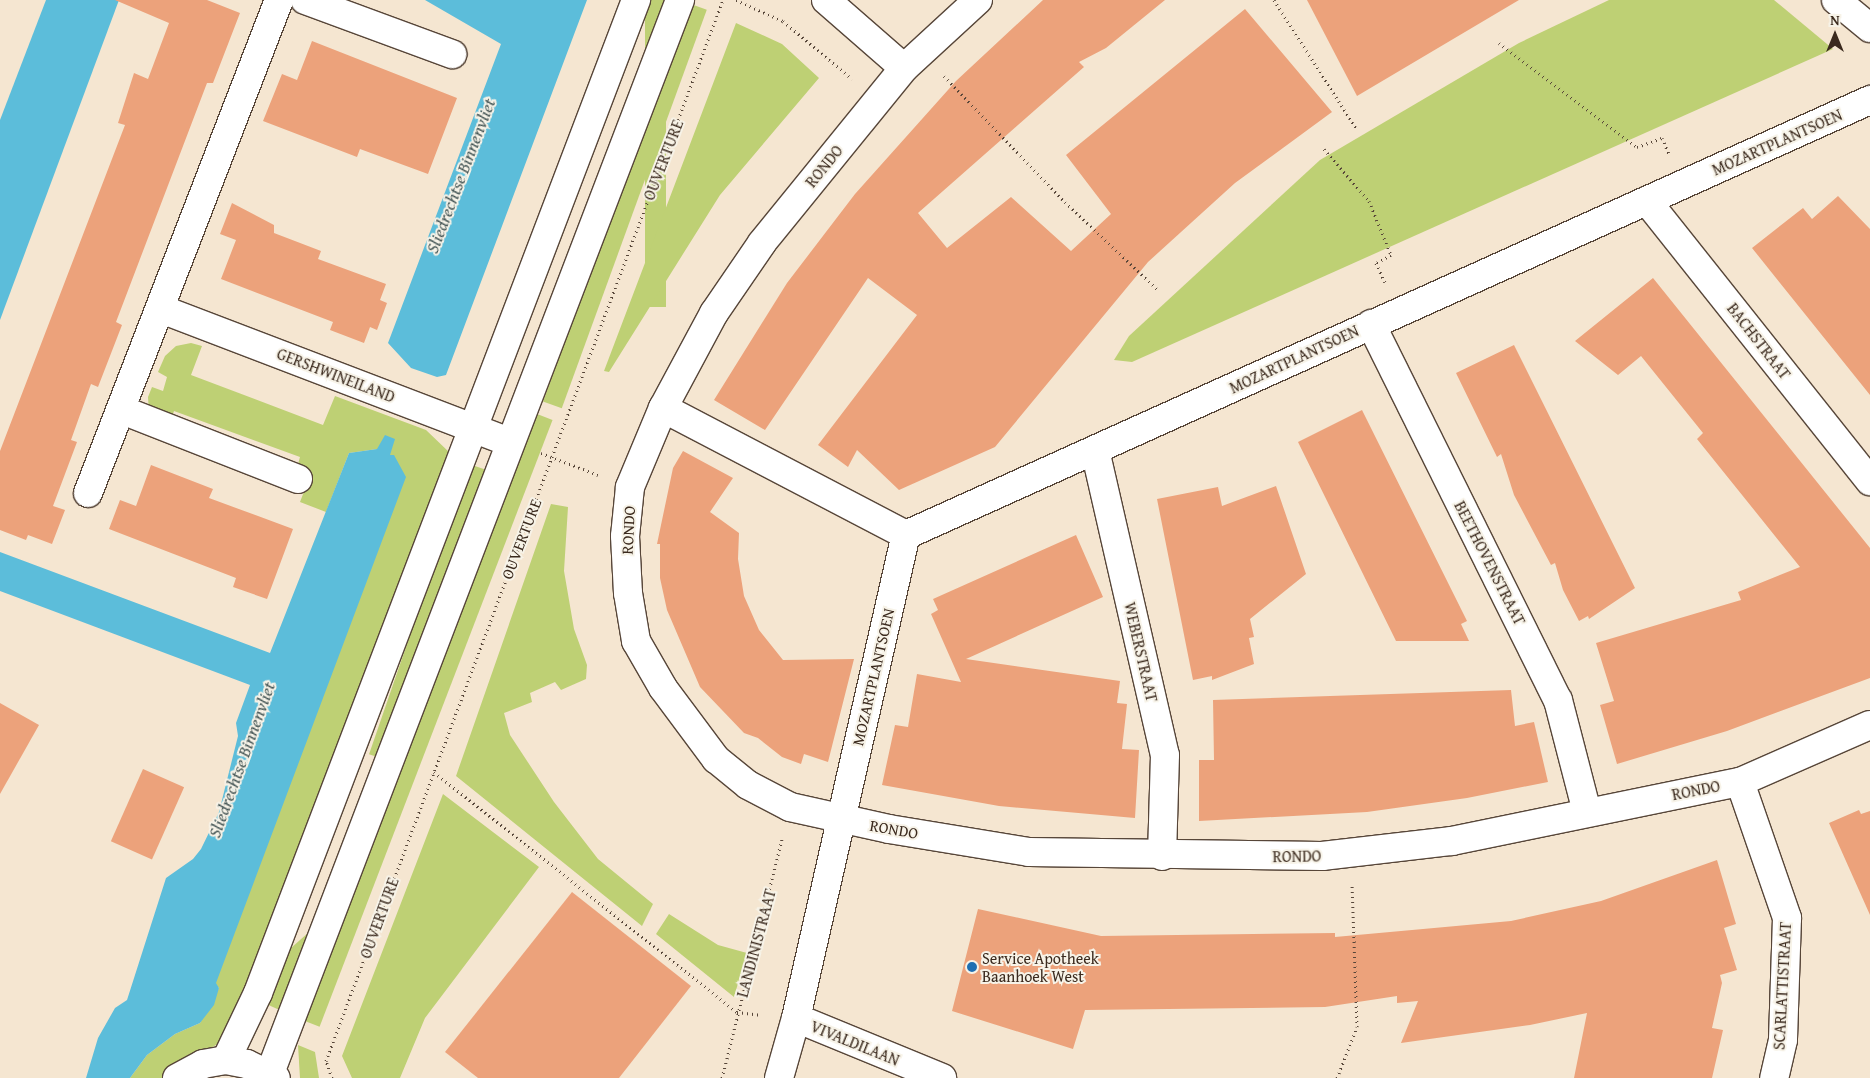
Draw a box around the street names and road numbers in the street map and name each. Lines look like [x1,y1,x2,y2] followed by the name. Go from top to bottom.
[1709,105,1845,179] street label: MOZARTPLANTSOEN
[639,117,687,203] street label: OUVERTURE
[801,141,847,191] street label: RONDO
[1723,299,1795,383] street label: BACHSTRAAT
[1226,321,1362,397] street label: MOZARTPLANTSOEN
[274,344,398,406] street label: GERSHWINEILAND
[497,496,545,582] street label: OUVERTURE
[1450,498,1530,628] street label: BEETHOVENSTRAAT
[617,505,639,555] street label: RONDO
[1120,600,1162,704] street label: WEBERSTRAAT
[848,606,898,748] street label: MOZARTPLANTSOEN
[1670,776,1722,804] street label: RONDO
[868,815,920,843] street label: RONDO
[1272,846,1322,866] street label: RONDO
[356,875,402,961] street label: OUVERTURE
[732,887,780,999] street label: LANDINISTRAAT
[1769,922,1795,1050] street label: SCARLATTISTRAAT
[808,1016,902,1070] street label: VIVALDILAAN

